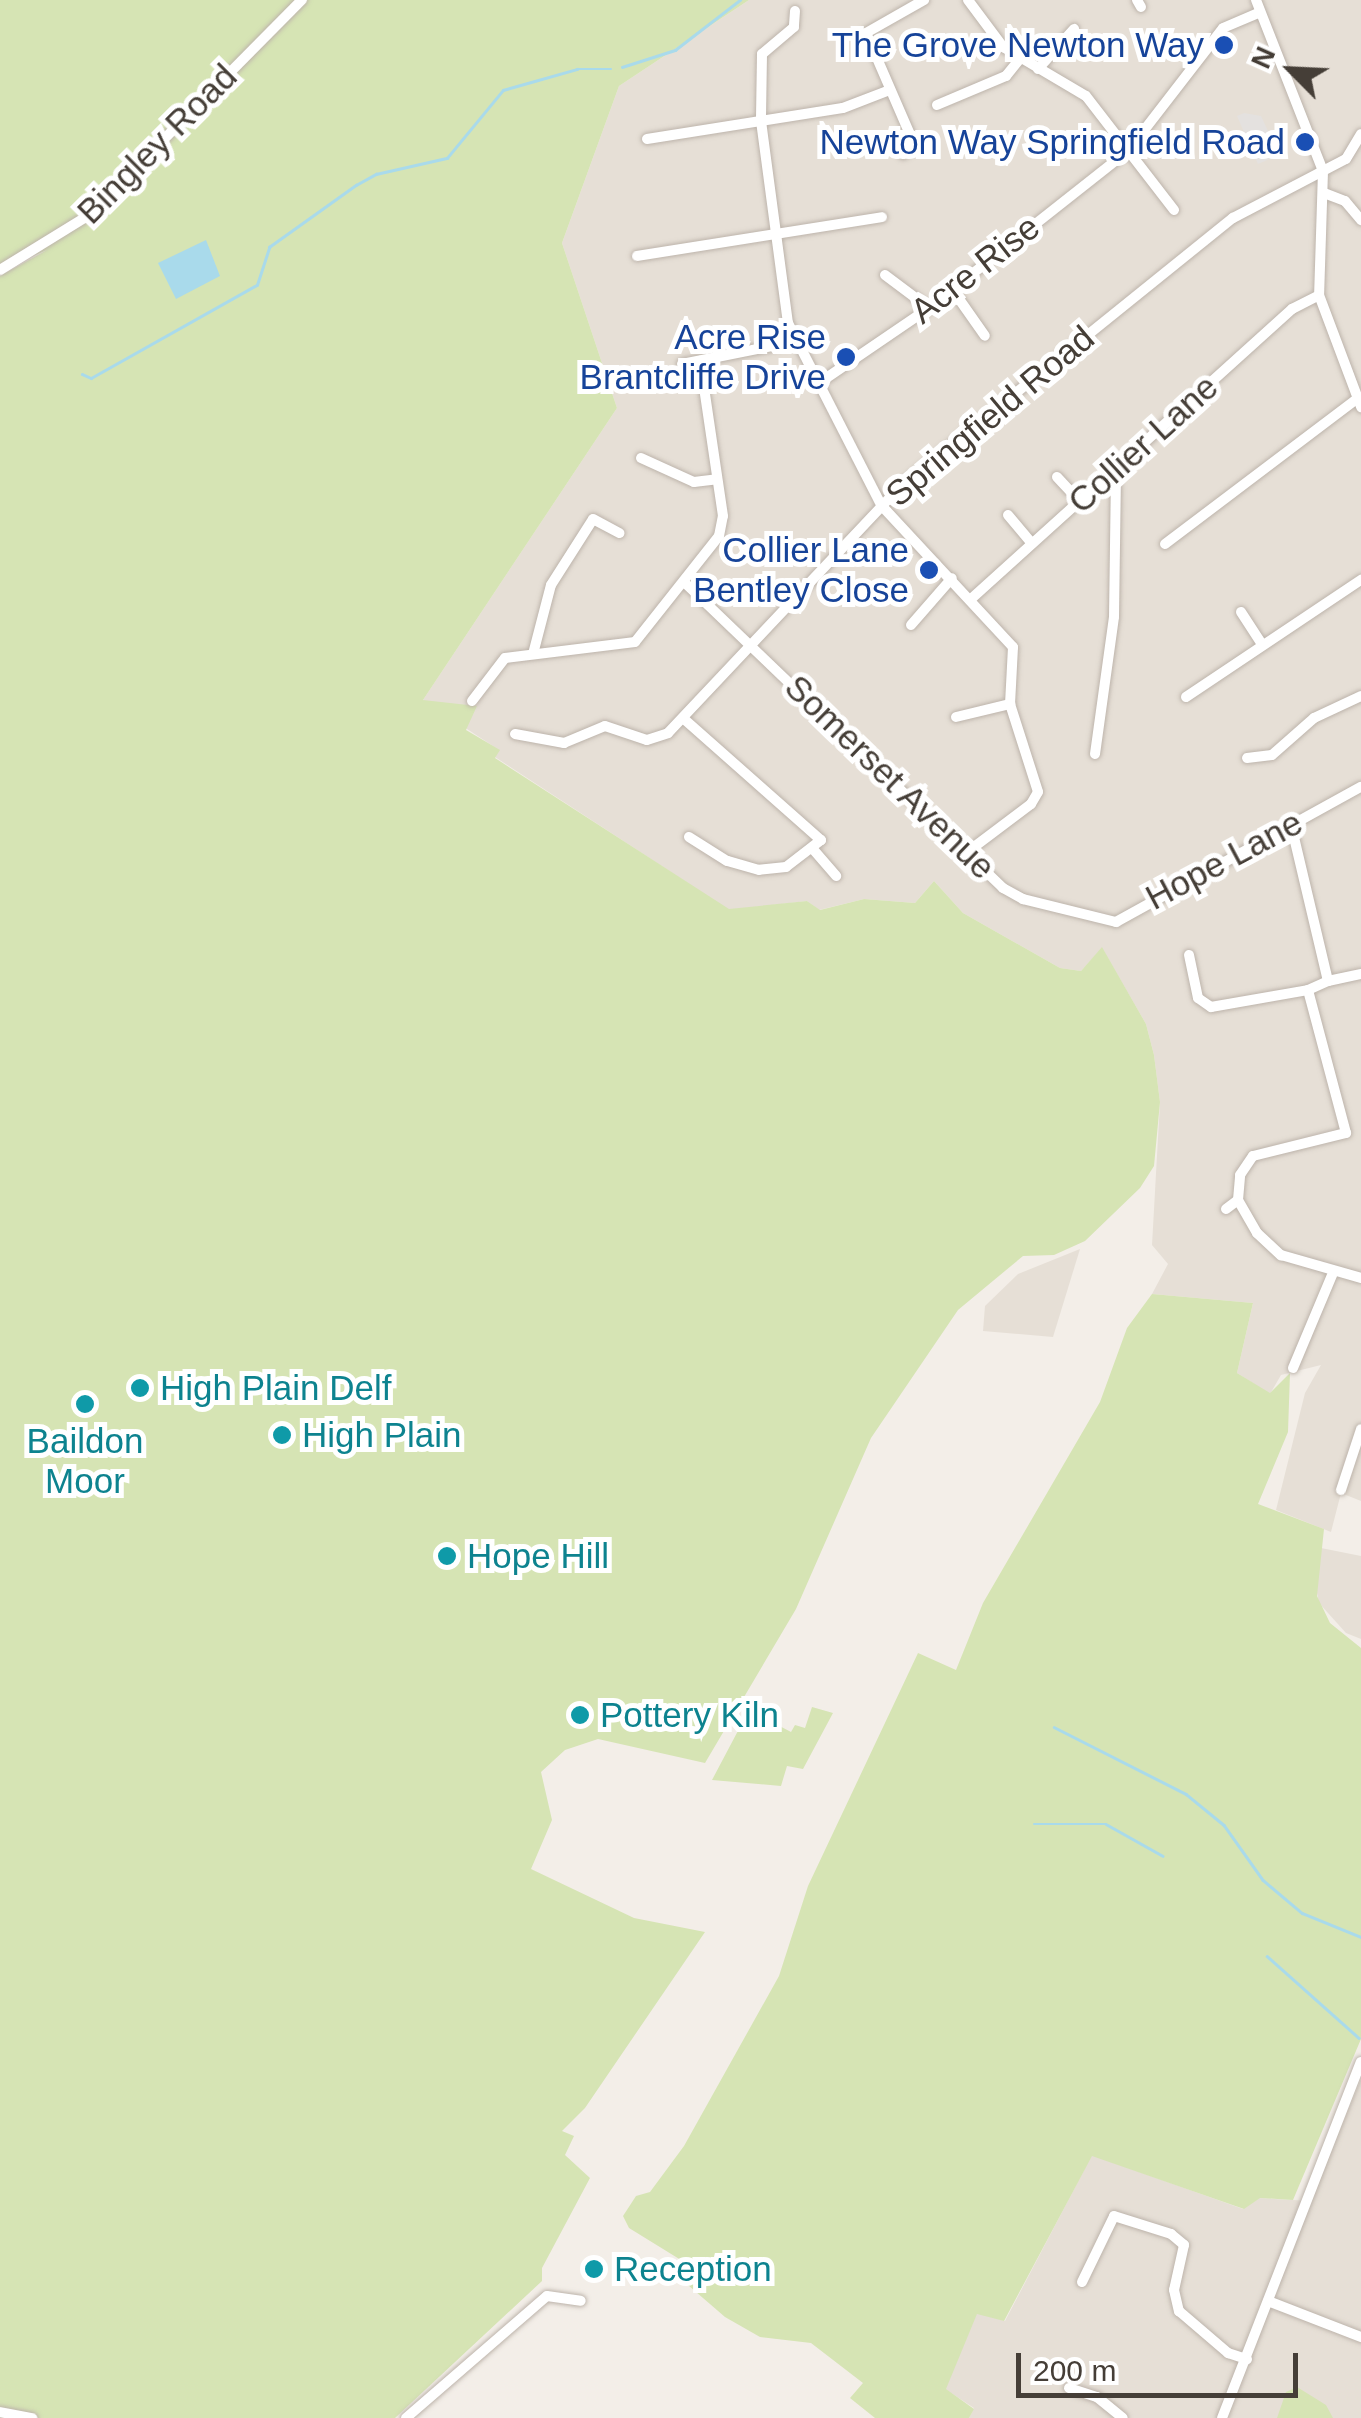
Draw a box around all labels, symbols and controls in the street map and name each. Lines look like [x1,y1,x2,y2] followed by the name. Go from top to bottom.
[1241,20,1341,120] north arrow
[832,24,1204,66] place label: The Grove Newton Way
[1213,34,1235,56] marker: The Grove Newton Way
[1245,42,1281,73] text: N
[69,56,245,232] street label: Bingley Road
[819,121,1285,163] place label: Newton Way Springfield Road
[1294,131,1316,153] marker: Newton Way Springfield Road
[902,206,1048,332] street label: Acre Rise
[580,316,826,398] place label: Acre Rise Brantcliffe Drive
[877,317,1103,515] street label: Springfield Road
[835,346,857,368] marker: Acre Rise Brantcliffe Drive
[1060,366,1226,522] street label: Collier Lane
[693,529,909,611] place label: Collier Lane Bentley Close
[918,559,940,581] marker: Collier Lane Bentley Close
[776,665,1004,889] street label: Somerset Avenue
[1139,801,1309,919] street label: Hope Lane
[160,1367,391,1409] place label: High Plain Delf
[129,1377,151,1399] marker: High Plain Delf
[74,1393,96,1415] marker: Baildon Moor
[302,1414,462,1456] place label: High Plain
[27,1420,143,1502] place label: Baildon Moor
[271,1424,293,1446] marker: High Plain
[467,1535,609,1577] place label: Hope Hill
[436,1545,458,1567] marker: Hope Hill
[600,1694,779,1736] place label: Pottery Kiln
[569,1704,591,1726] marker: Pottery Kiln
[614,2248,772,2290] place label: Reception
[583,2258,605,2280] marker: Reception
[1021,2333,1304,2395] scale bar
[1033,2354,1116,2387] text: 200 m

